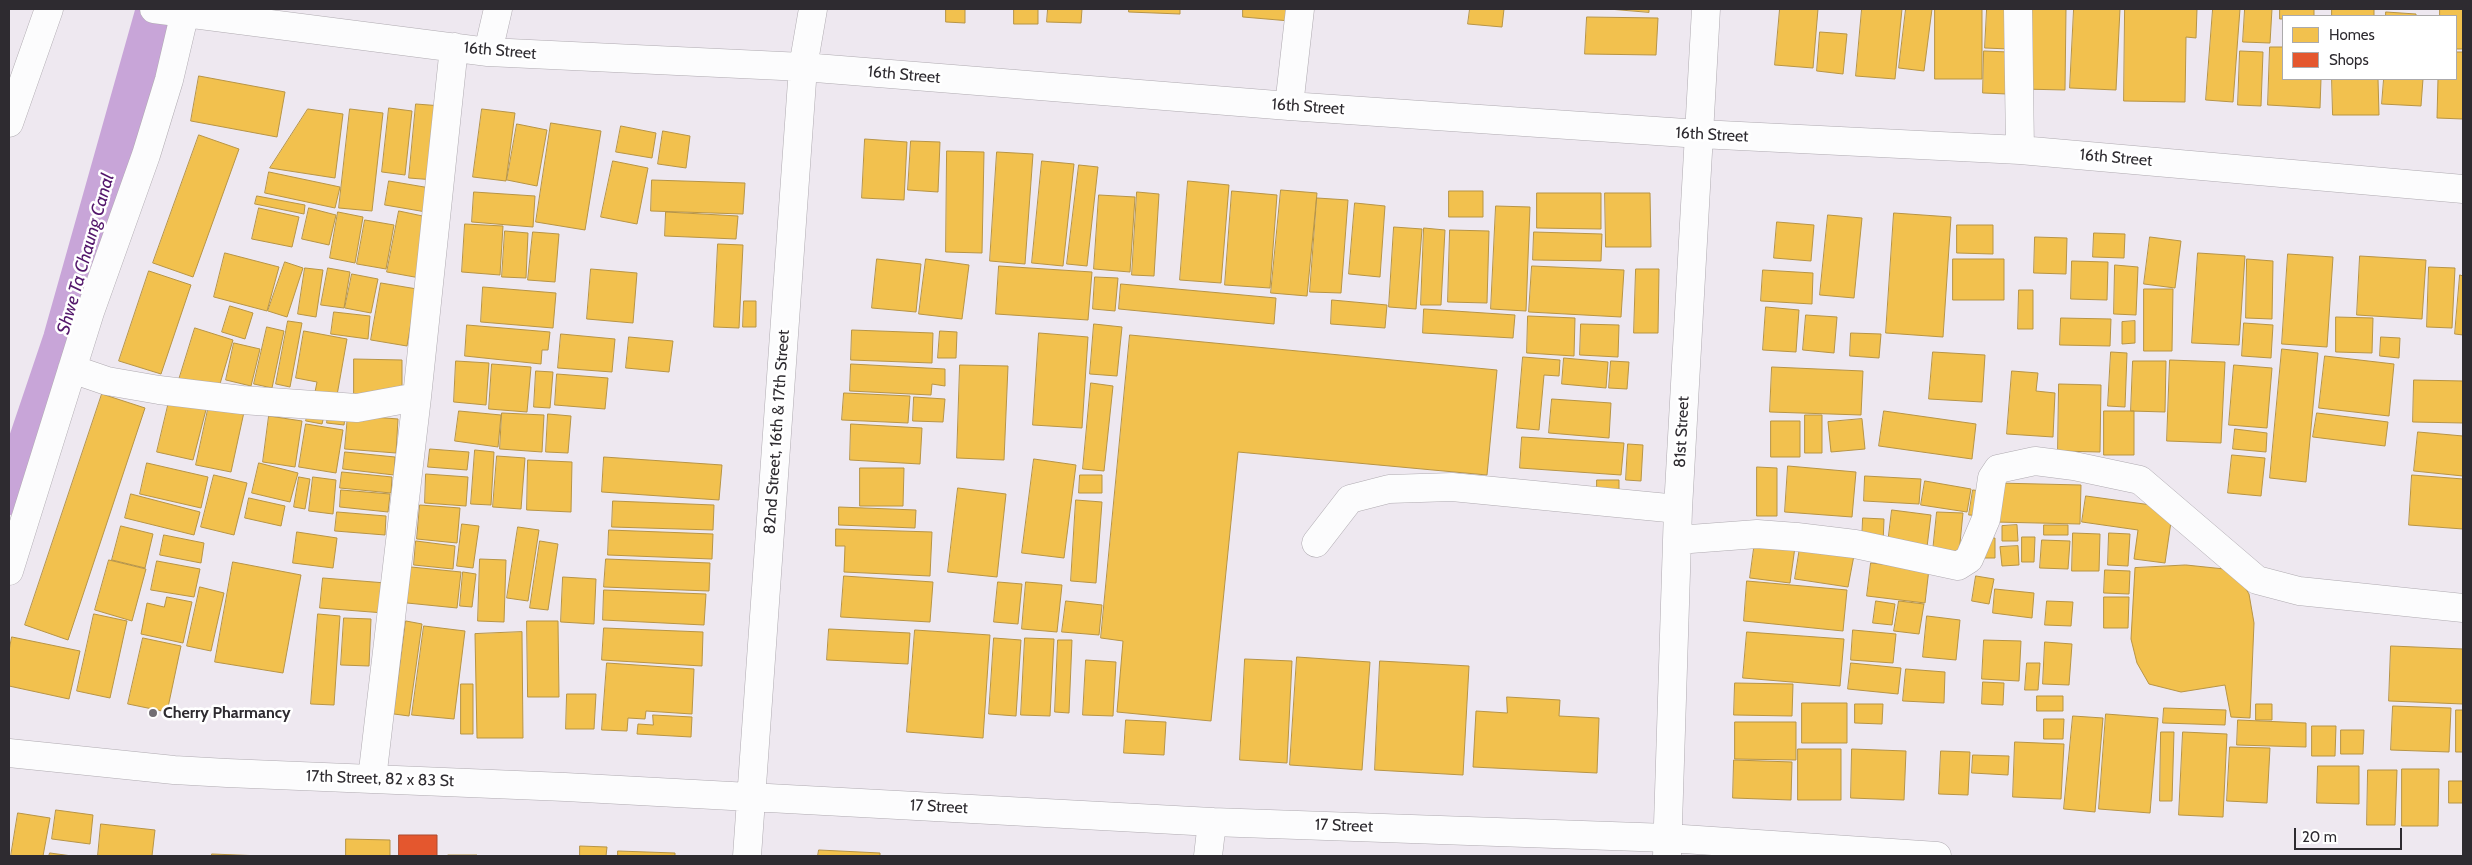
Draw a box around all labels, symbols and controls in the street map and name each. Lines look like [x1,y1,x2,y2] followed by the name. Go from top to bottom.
[2282,15,2457,80] legend
[2329,26,2375,44] text: Homes
[463,38,537,64] street label: 16th Street
[2329,51,2369,69] text: Shops
[867,62,941,88] street label: 16th Street
[1271,95,1345,119] street label: 16th Street
[1675,124,1749,146] street label: 16th Street
[2079,145,2153,171] street label: 16th Street
[53,171,119,337] water label: Shwe Ta Chaung Canal
[760,329,794,535] street label: 82nd Street, 16th & 17th Street
[1671,396,1693,468] street label: 81st Street
[163,703,291,723] place label: Cherry Pharmancy
[147,707,159,719] marker: Cherry Pharmancy
[306,767,454,791] street label: 17th Street, 82 x 83 St
[910,796,968,818] street label: 17 Street
[1315,815,1373,837] street label: 17 Street
[2297,818,2404,850] scale bar
[2302,828,2337,846] text: 20 m

